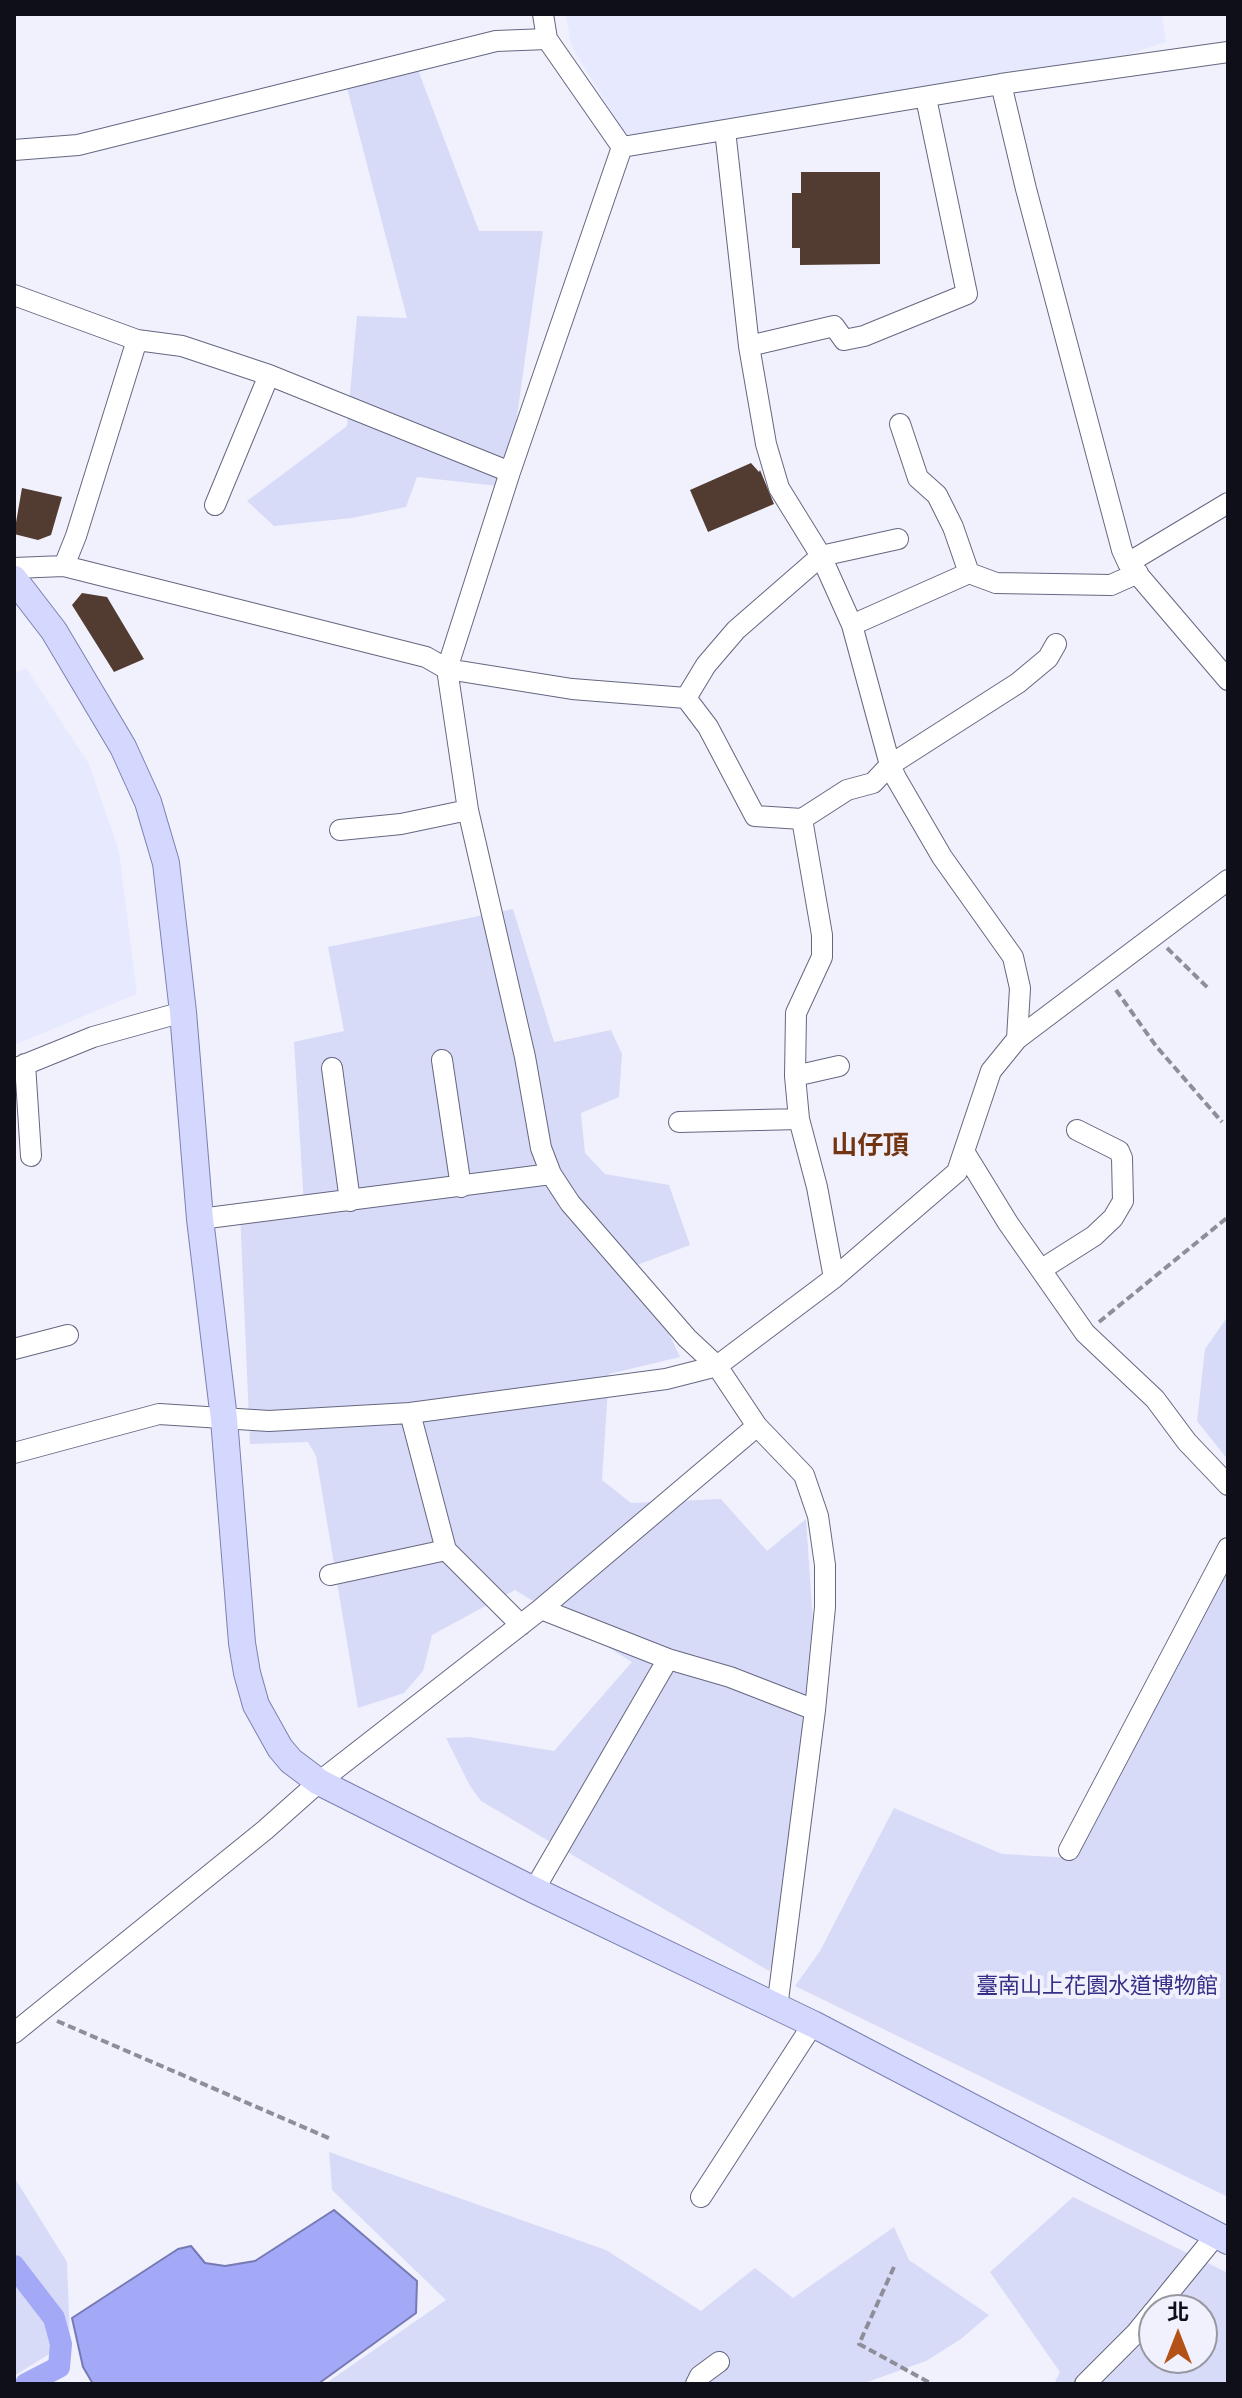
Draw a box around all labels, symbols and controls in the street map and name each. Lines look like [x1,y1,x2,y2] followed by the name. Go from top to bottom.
[831,1130,909,1162] district label: 山仔頂
[976,1973,1218,1999] park label: 臺南山上花園水道博物館
[1138,2294,1218,2374] north arrow
[1167,2299,1189,2325] text: 北

